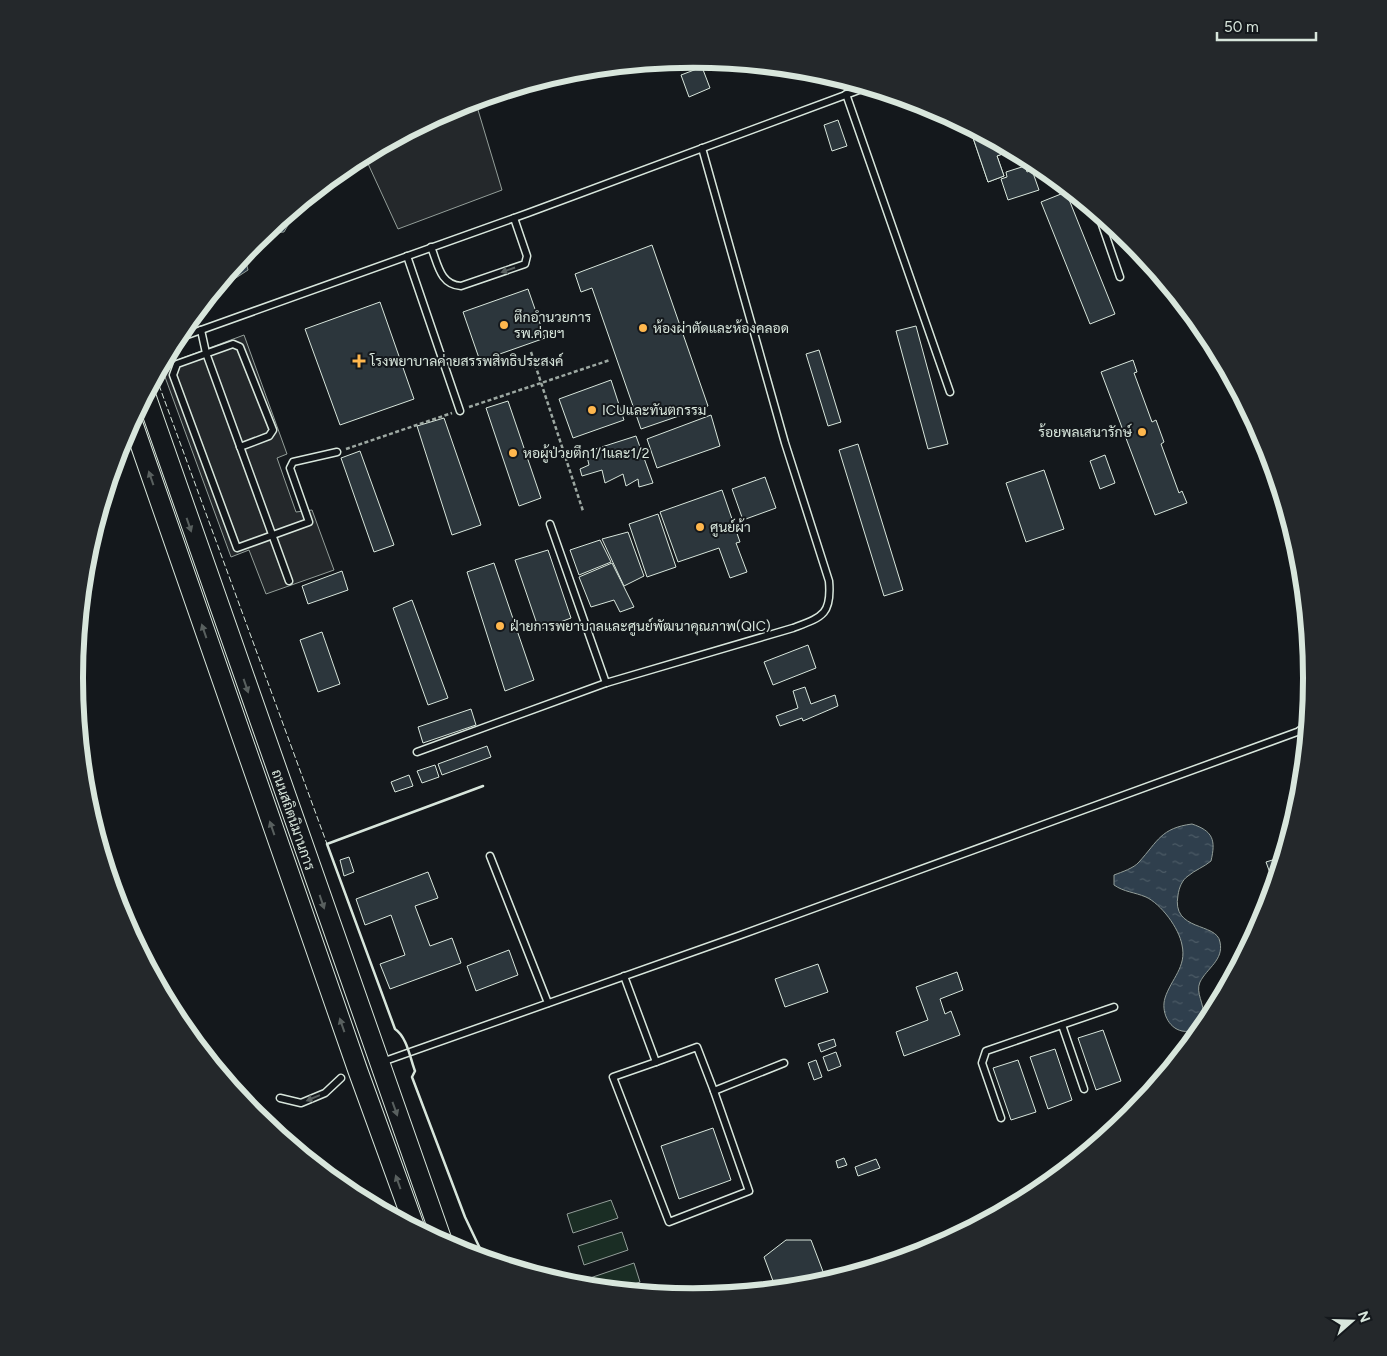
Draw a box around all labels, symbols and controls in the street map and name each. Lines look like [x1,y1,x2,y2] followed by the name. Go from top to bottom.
[1217,10,1316,42] scale bar
[1224,18,1259,36] text: 50 m
[501,267,516,274] one-way arrow
[514,309,592,342] place label: ตึกอำนวยการ รพ.ค่ายฯ
[498,319,510,331] marker: ตึกอำนวยการ รพ.ค่ายฯ
[653,319,789,337] place label: ห้องผ่าตัดและห้องคลอด
[637,322,649,334] marker: ห้องผ่าตัดและห้องคลอด
[369,352,564,370] place label: โรงพยาบาลค่ายสรรพสิทธิประสงค์
[352,354,366,368] marker: โรงพยาบาลค่ายสรรพสิทธิประสงค์
[602,402,706,419] place label: ICUและทันตกรรม
[586,404,598,416] marker: ICUและทันตกรรม
[1038,423,1133,441] place label: ร้อยพลเสนารักษ์
[1136,426,1148,438] marker: ร้อยพลเสนารักษ์
[523,444,650,463] place label: หอผู้ป่วยตึก1/1และ1/2
[507,447,519,459] marker: หอผู้ป่วยตึก1/1และ1/2
[147,470,154,485] one-way arrow
[186,517,194,532] one-way arrow
[710,518,751,537] place label: ศูนย์ผ้า
[694,521,706,533] marker: ศูนย์ผ้า
[510,617,771,636] place label: ฝ่ายการพยาบาลและศูนย์พัฒนาคุณภาพ(QIC)
[494,620,506,632] marker: ฝ่ายการพยาบาลและศูนย์พัฒนาคุณภาพ(QIC)
[200,624,207,639] one-way arrow
[243,679,250,694] one-way arrow
[268,767,318,873] street label: ถนนสถิตนิมานการ
[268,820,276,835] one-way arrow
[318,894,326,909] one-way arrow
[337,1018,345,1033] one-way arrow
[306,1094,320,1102] one-way arrow
[392,1102,399,1117] one-way arrow
[394,1174,402,1189] one-way arrow
[1327,1296,1377,1346] north arrow
[1354,1309,1374,1325] text: N

